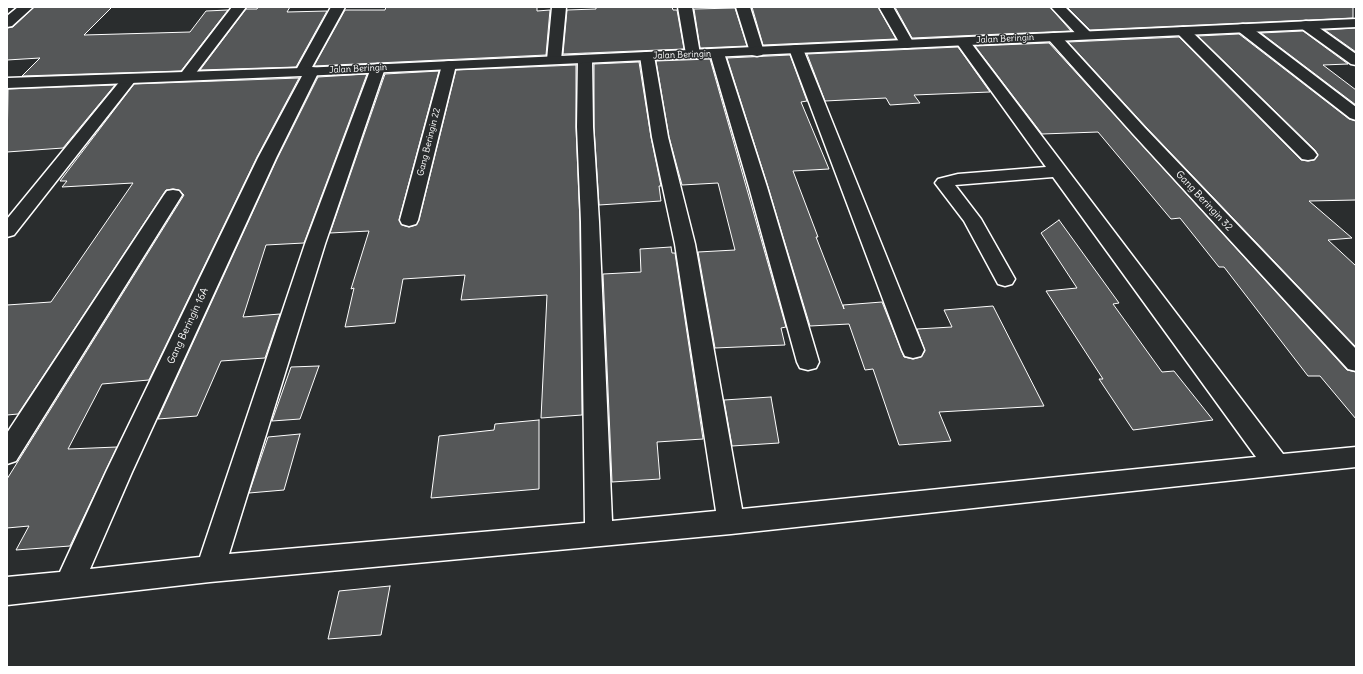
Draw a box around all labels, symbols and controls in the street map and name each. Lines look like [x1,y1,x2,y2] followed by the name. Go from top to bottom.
[976,32,1034,46] street label: Jalan Beringin
[653,49,711,61] street label: Jalan Beringin
[329,62,387,76] street label: Jalan Beringin
[415,107,443,177] street label: Gang Beringin 22
[1173,168,1235,234] street label: Gang Beringin 32
[165,286,211,366] street label: Gang Beringin 16A

